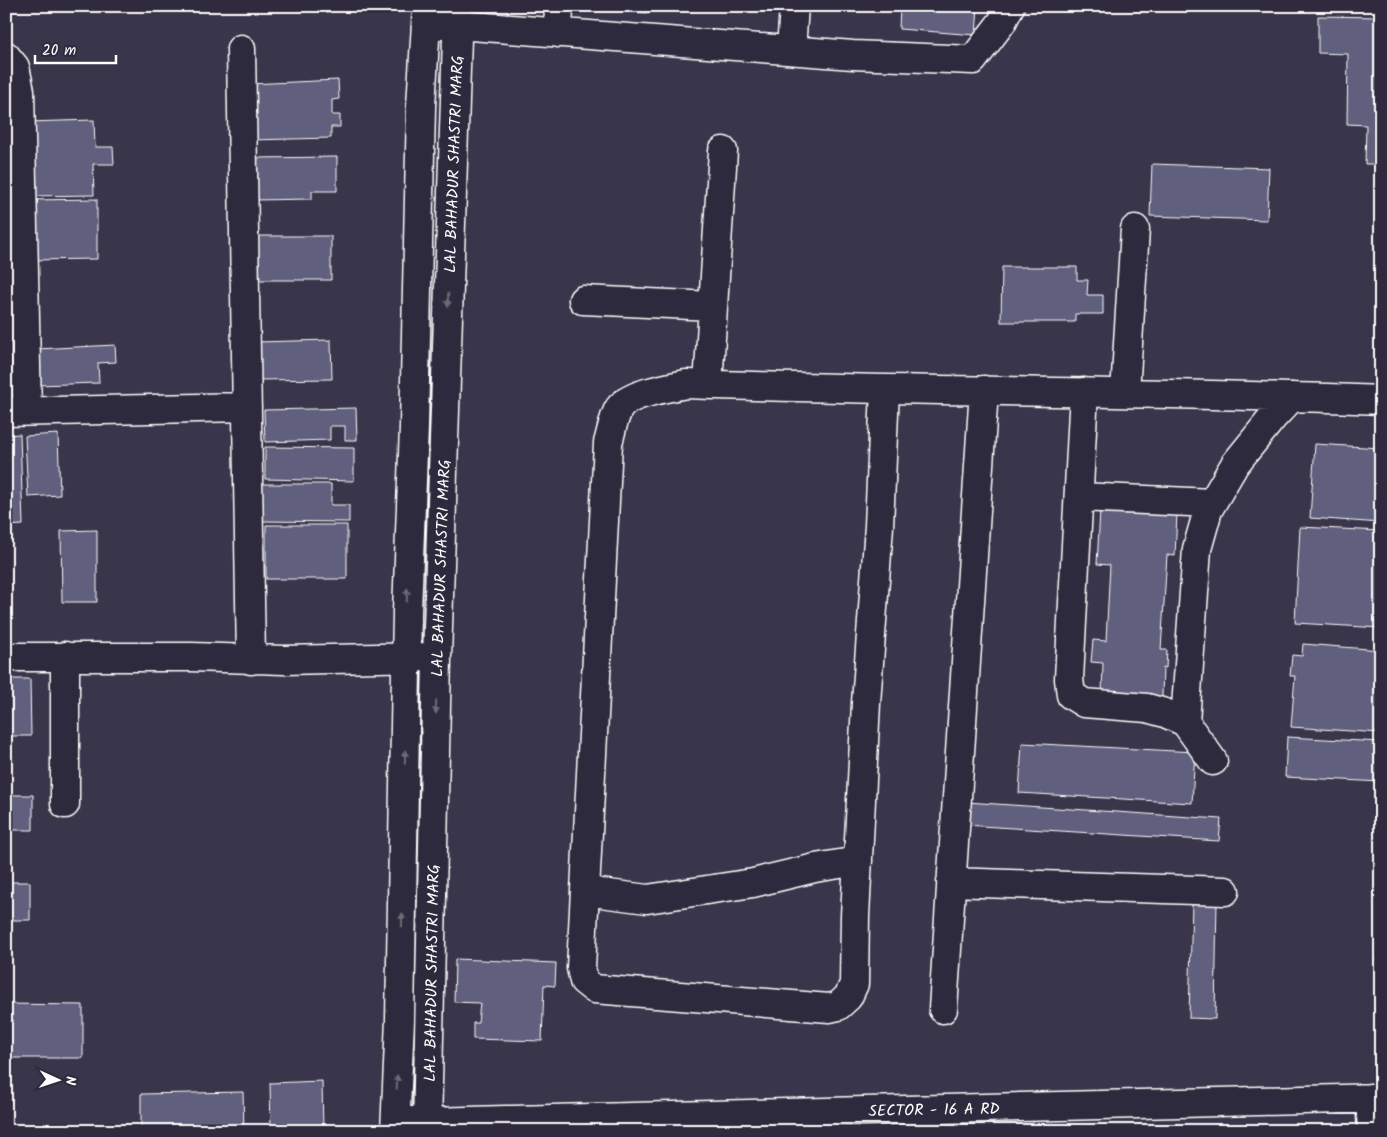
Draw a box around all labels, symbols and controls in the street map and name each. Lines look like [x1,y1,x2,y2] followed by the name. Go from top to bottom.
[35,32,116,64] scale bar
[42,39,76,63] text: 20 m
[438,55,471,273] street label: LAL BAHADUR SHASTRI MARG
[444,292,452,308] one-way arrow
[425,459,458,677] street label: LAL BAHADUR SHASTRI MARG
[404,586,412,602] one-way arrow
[432,699,440,715] one-way arrow
[401,749,409,765] one-way arrow
[418,864,447,1082] street label: LAL BAHADUR SHASTRI MARG
[398,911,406,927] one-way arrow
[32,1054,82,1104] north arrow
[393,1074,401,1090] one-way arrow
[59,1076,81,1086] text: N
[868,1097,1000,1124] street label: SECTOR - 16 A RD

